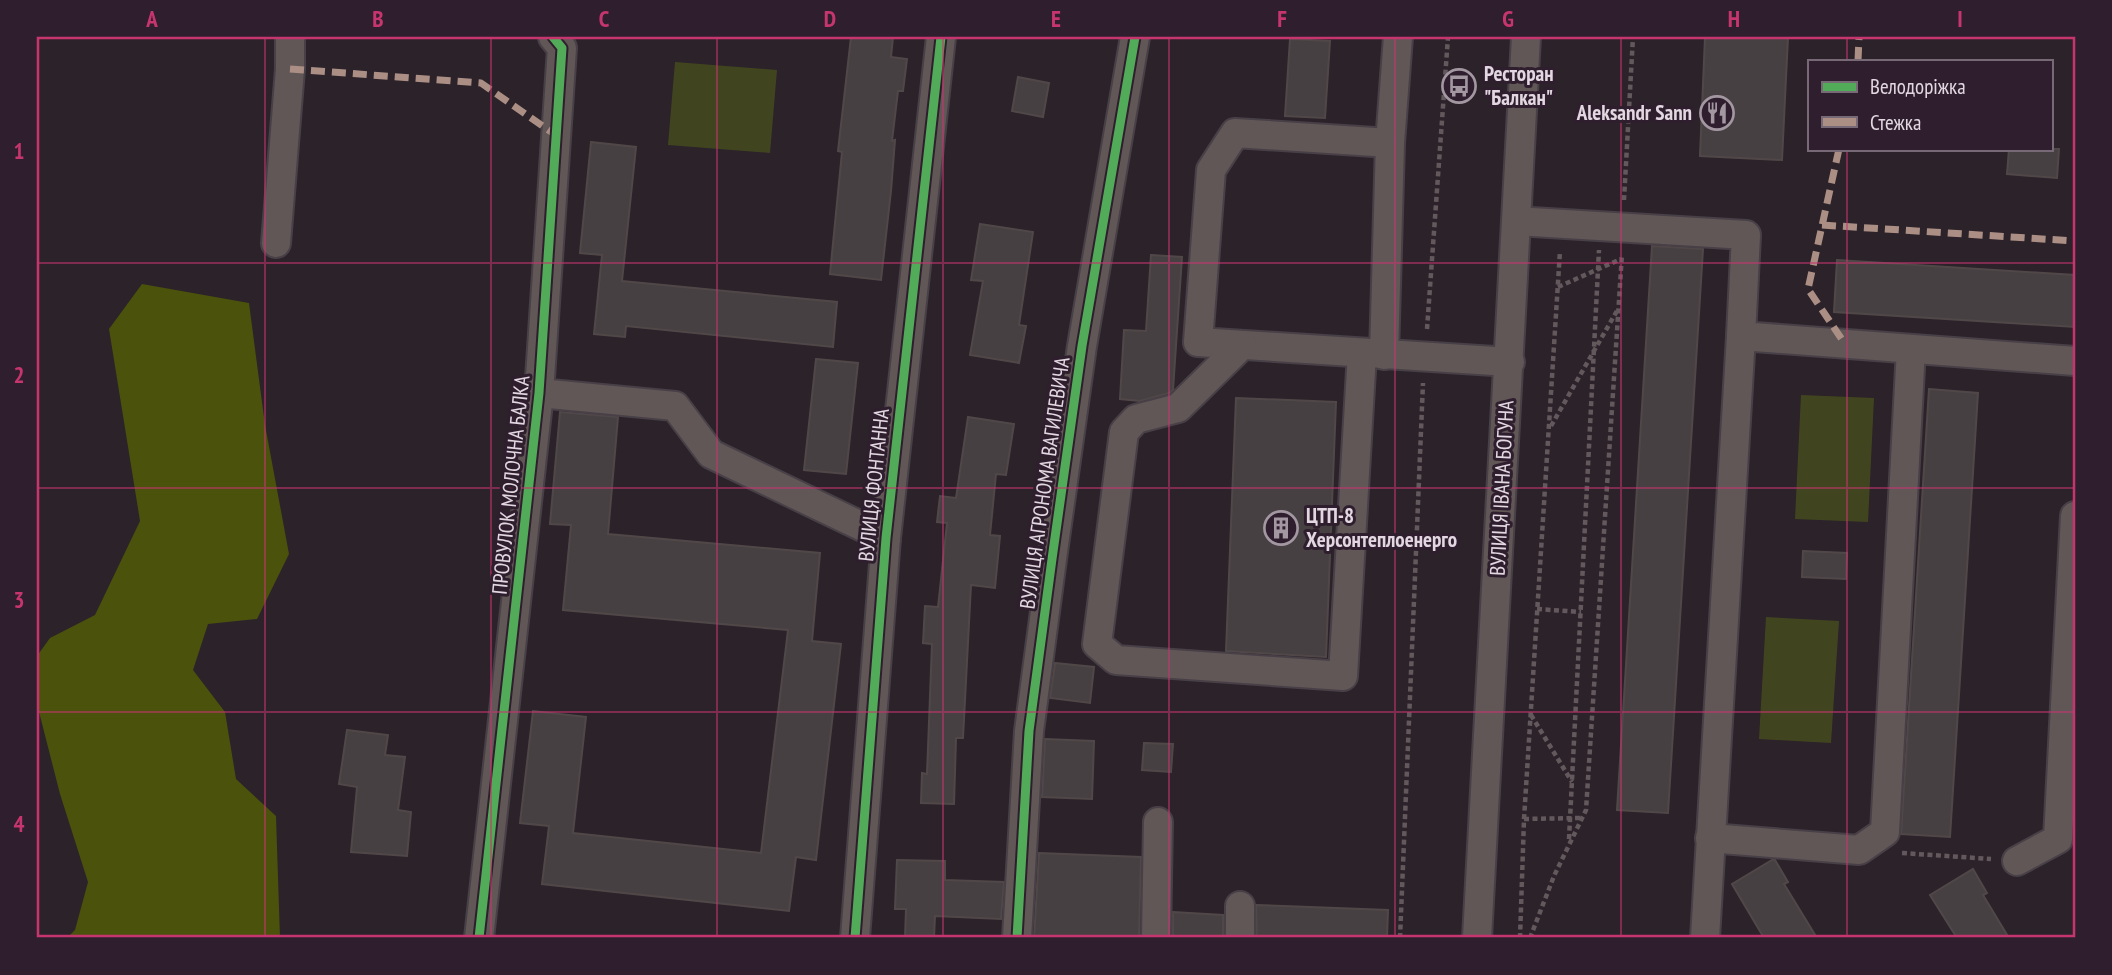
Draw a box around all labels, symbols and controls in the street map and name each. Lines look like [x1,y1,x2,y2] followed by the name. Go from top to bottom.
[145,4,158,33] text: A
[372,4,384,33] text: B
[599,4,610,33] text: C
[824,4,836,33] text: D
[1051,4,1061,33] text: E
[1277,4,1287,33] text: F
[1502,4,1514,33] text: G
[1728,4,1740,33] text: H
[1957,4,1963,33] text: I
[1484,60,1554,111] place label: Ресторан "Балкан"
[1808,60,2052,150] legend
[1440,67,1478,105] bus stop icon: Ресторан "Балкан"
[1870,73,1966,100] text: Велодоріжка
[1698,94,1736,132] restaurant icon: Aleksandr Sann
[1576,99,1692,126] place label: Aleksandr Sann
[1870,109,1921,136] text: Стежка
[14,136,25,165] text: 1
[1013,355,1076,611] street label: ВУЛИЦЯ АГРОНОМА ВАГИЛЕВИЧА
[14,360,25,389] text: 2
[486,374,535,596] street label: ПРОВУЛОК МОЛОЧНА БАЛКА
[1483,400,1520,576] street label: ВУЛИЦЯ ІВАНА БОГУНА
[852,407,895,563] street label: ВУЛИЦЯ ФОНТАННА
[1306,502,1457,553] place label: ЦТП-8 Херсонтеплоенерго
[1262,509,1300,547] building icon: ЦТП-8 Херсонтеплоенерго
[14,585,25,614] text: 3
[14,809,25,838] text: 4

